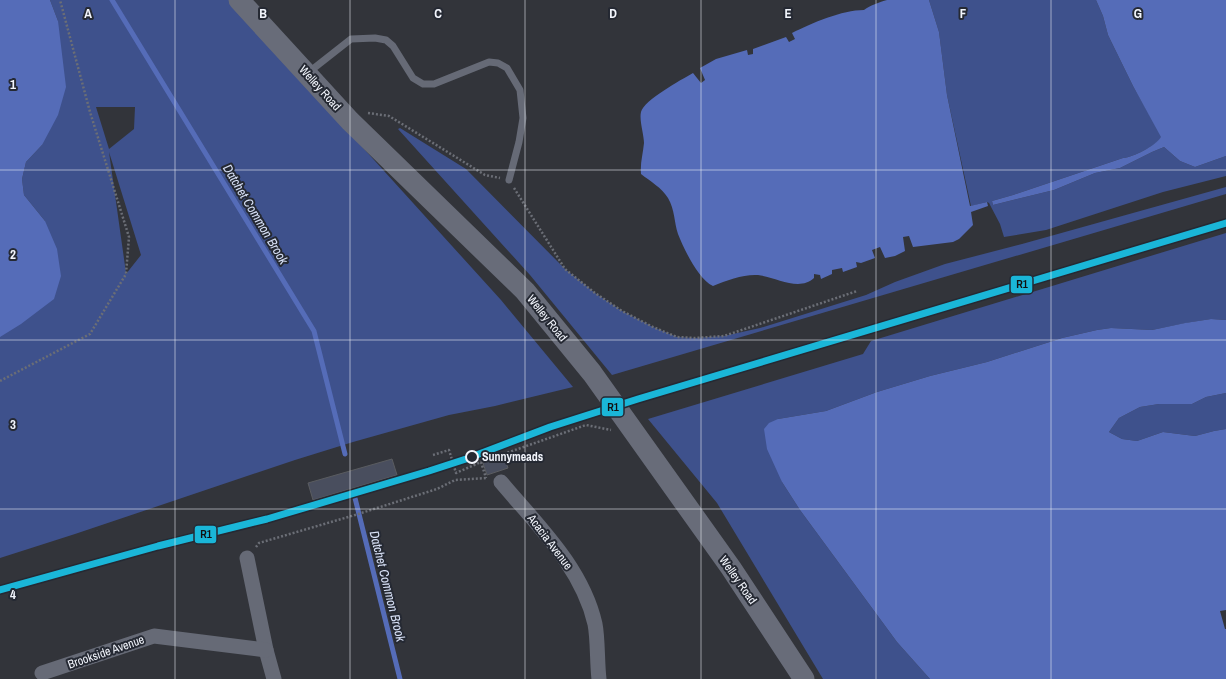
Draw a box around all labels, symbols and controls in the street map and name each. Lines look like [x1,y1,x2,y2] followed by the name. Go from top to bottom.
[84,5,92,22] text: A
[259,5,267,22] text: B
[434,5,442,22] text: C
[609,5,617,22] text: D
[784,5,792,22] text: E
[960,5,967,22] text: F
[1134,5,1142,22] text: G
[295,62,345,114] street label: Welley Road
[10,76,16,93] text: 1
[219,161,292,268] water label: Datchet Common Brook
[10,246,16,263] text: 2
[1010,275,1033,294] line badge: R1
[1016,277,1028,291] text: R1
[523,291,571,345] street label: Welley Road
[601,397,624,417] line badge: R1
[607,400,619,414] text: R1
[10,416,16,433] text: 3
[482,449,544,465] place label: Sunnymeads
[465,450,479,464] marker: Sunnymeads
[523,510,576,573] street label: Acacia Avenue
[194,525,217,544] line badge: R1
[200,527,212,541] text: R1
[366,529,410,644] water label: Datchet Common Brook
[715,553,761,607] street label: Welley Road
[10,586,16,603] text: 4
[66,631,146,673] street label: Brookside Avenue

